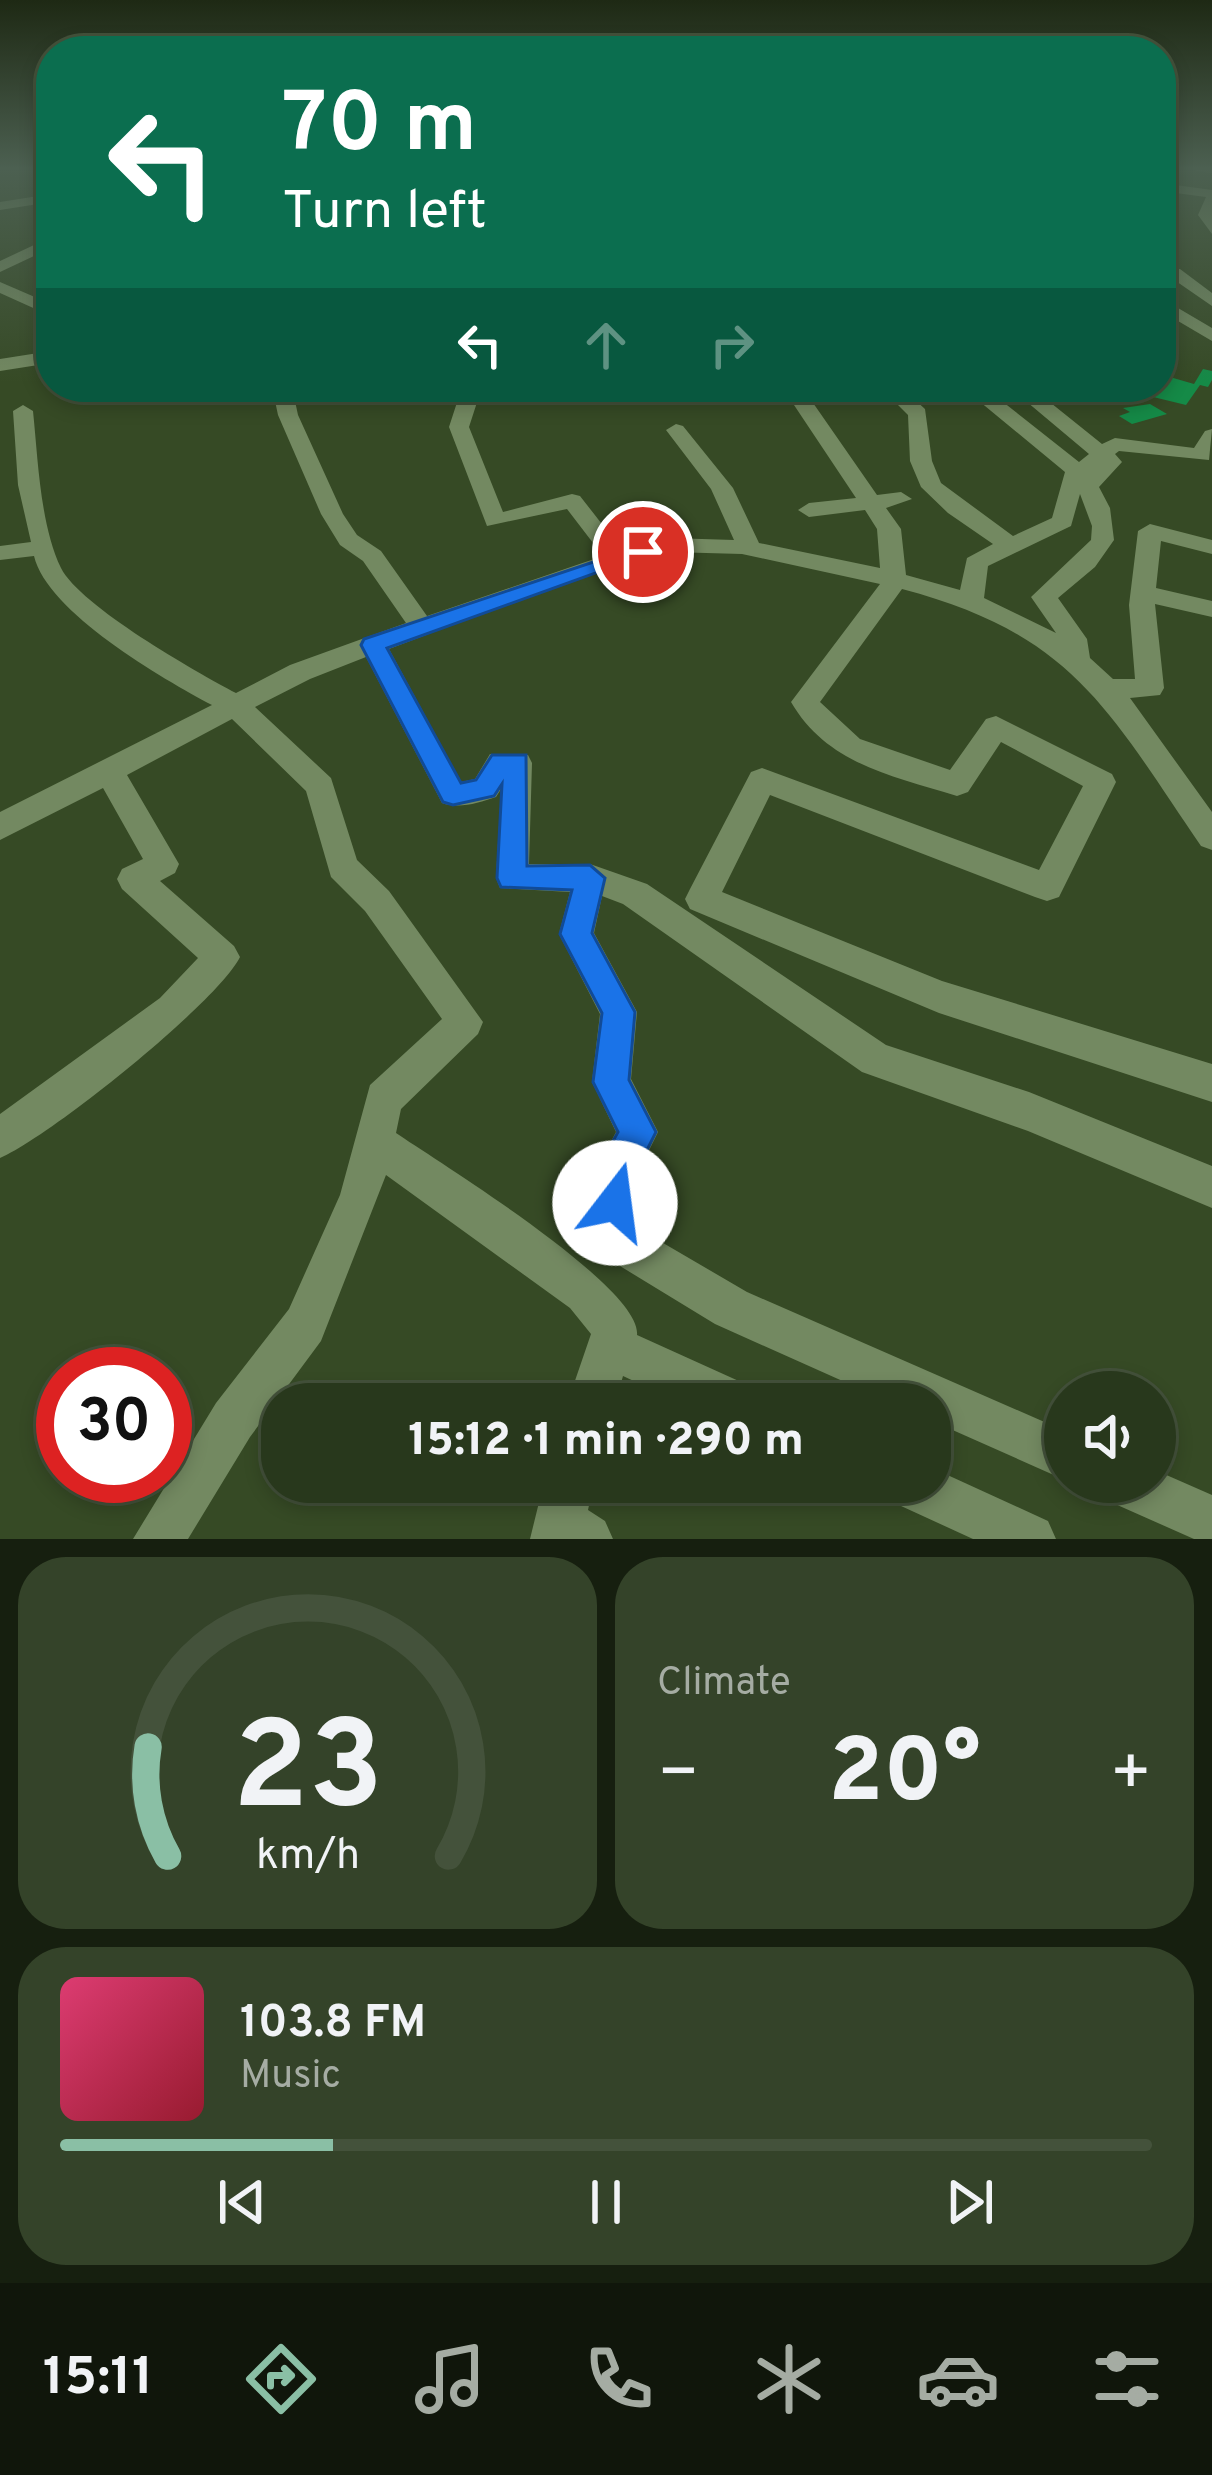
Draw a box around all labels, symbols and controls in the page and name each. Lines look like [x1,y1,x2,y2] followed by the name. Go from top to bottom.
[282,75,477,181] text: 70 m
[84,84,240,240] icon: left
[282,179,487,248] text: Turn left
[447,312,513,378] icon: left
[573,312,639,378] icon: ahead
[699,312,765,378] icon: right
[592,501,694,603] pin
[610,519,676,585] icon: arrive
[552,1140,678,1266] position arrow
[36,1347,192,1503] speed limit sign: 30
[1044,1371,1176,1503] map controls
[1044,1371,1176,1503] button: sound
[408,1414,804,1471] text: 15:12 · 1 min · 290 m
[657,1660,791,1709] text: Climate
[232,1695,383,1853] text: 23
[828,1720,981,1833] text: 20°
[657,1735,700,1818] text: −
[1109,1735,1152,1818] text: +
[255,1830,360,1884] text: km/h
[240,1996,426,2053] text: 103.8 FM
[240,2053,341,2102] text: Music
[209,2169,275,2235] icon: previous
[573,2169,639,2235] icon: pause
[937,2169,1003,2235] icon: next
[239,2337,323,2421] icon: directions
[408,2337,492,2421] icon: music
[577,2337,661,2421] icon: phone
[747,2337,831,2421] icon: climate
[916,2337,1000,2421] icon: car
[1085,2337,1169,2421] icon: filters
[43,2345,154,2414] text: 15:11

